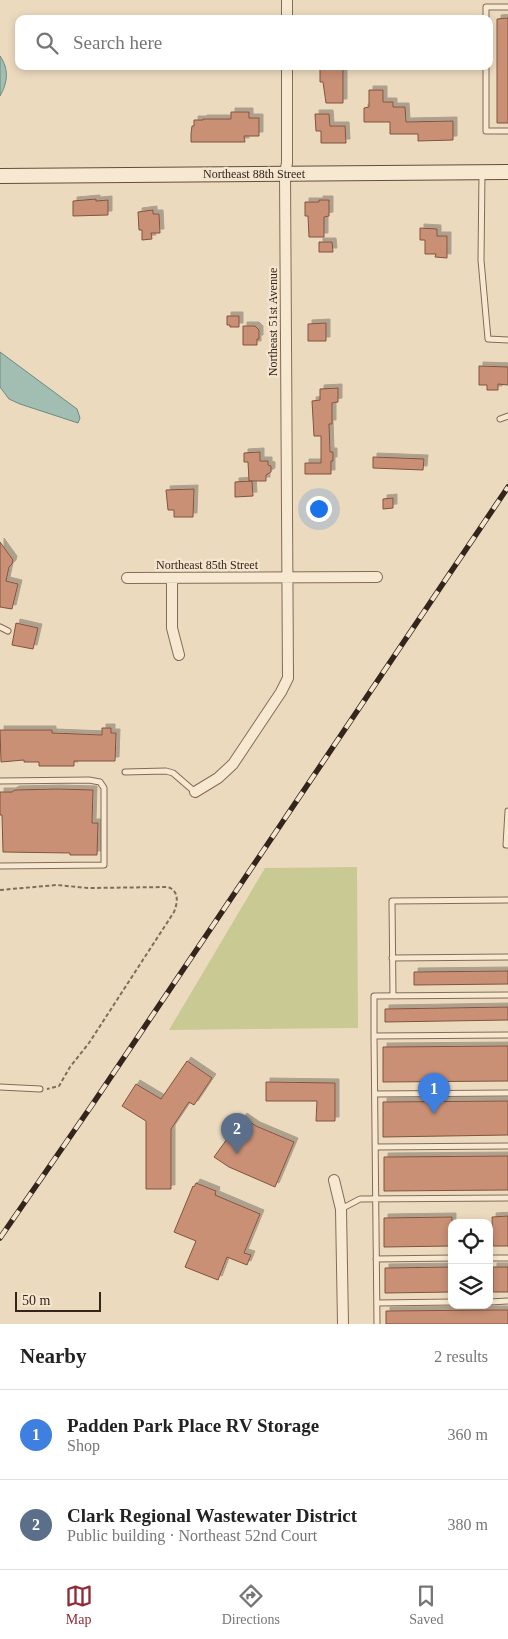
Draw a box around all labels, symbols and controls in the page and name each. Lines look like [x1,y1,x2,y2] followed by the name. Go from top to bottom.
[15,15,493,70] search box
[33,29,61,57] icon: search
[73,32,162,53] text: Search here
[203,167,306,181] street label: Northeast 88th Street
[266,268,280,376] street label: Northeast 51st Avenue
[306,496,332,522] your location
[156,558,259,572] street label: Northeast 85th Street
[418,1073,450,1114] pin: 1
[221,1113,253,1154] pin: 2
[448,1219,493,1309] map controls
[448,1219,493,1264] button: locate
[448,1264,493,1309] button: layers
[15,1289,101,1312] scale bar
[22,1293,50,1308] text: 50 m
[20,1344,87,1368] text: Nearby
[434,1348,488,1365] text: 2 results
[67,1415,319,1436] text: Padden Park Place RV Storage
[32,1426,40,1443] text: 1
[448,1426,488,1443] text: 360 m
[67,1437,100,1454] text: Shop
[67,1505,357,1526] text: Clark Regional Wastewater District
[32,1516,40,1533] text: 2
[448,1516,488,1533] text: 380 m
[67,1527,317,1544] text: Public building · Northeast 52nd Court
[65,1582,93,1628] tab: Map
[222,1582,280,1628] tab: Directions
[409,1582,443,1628] tab: Saved

